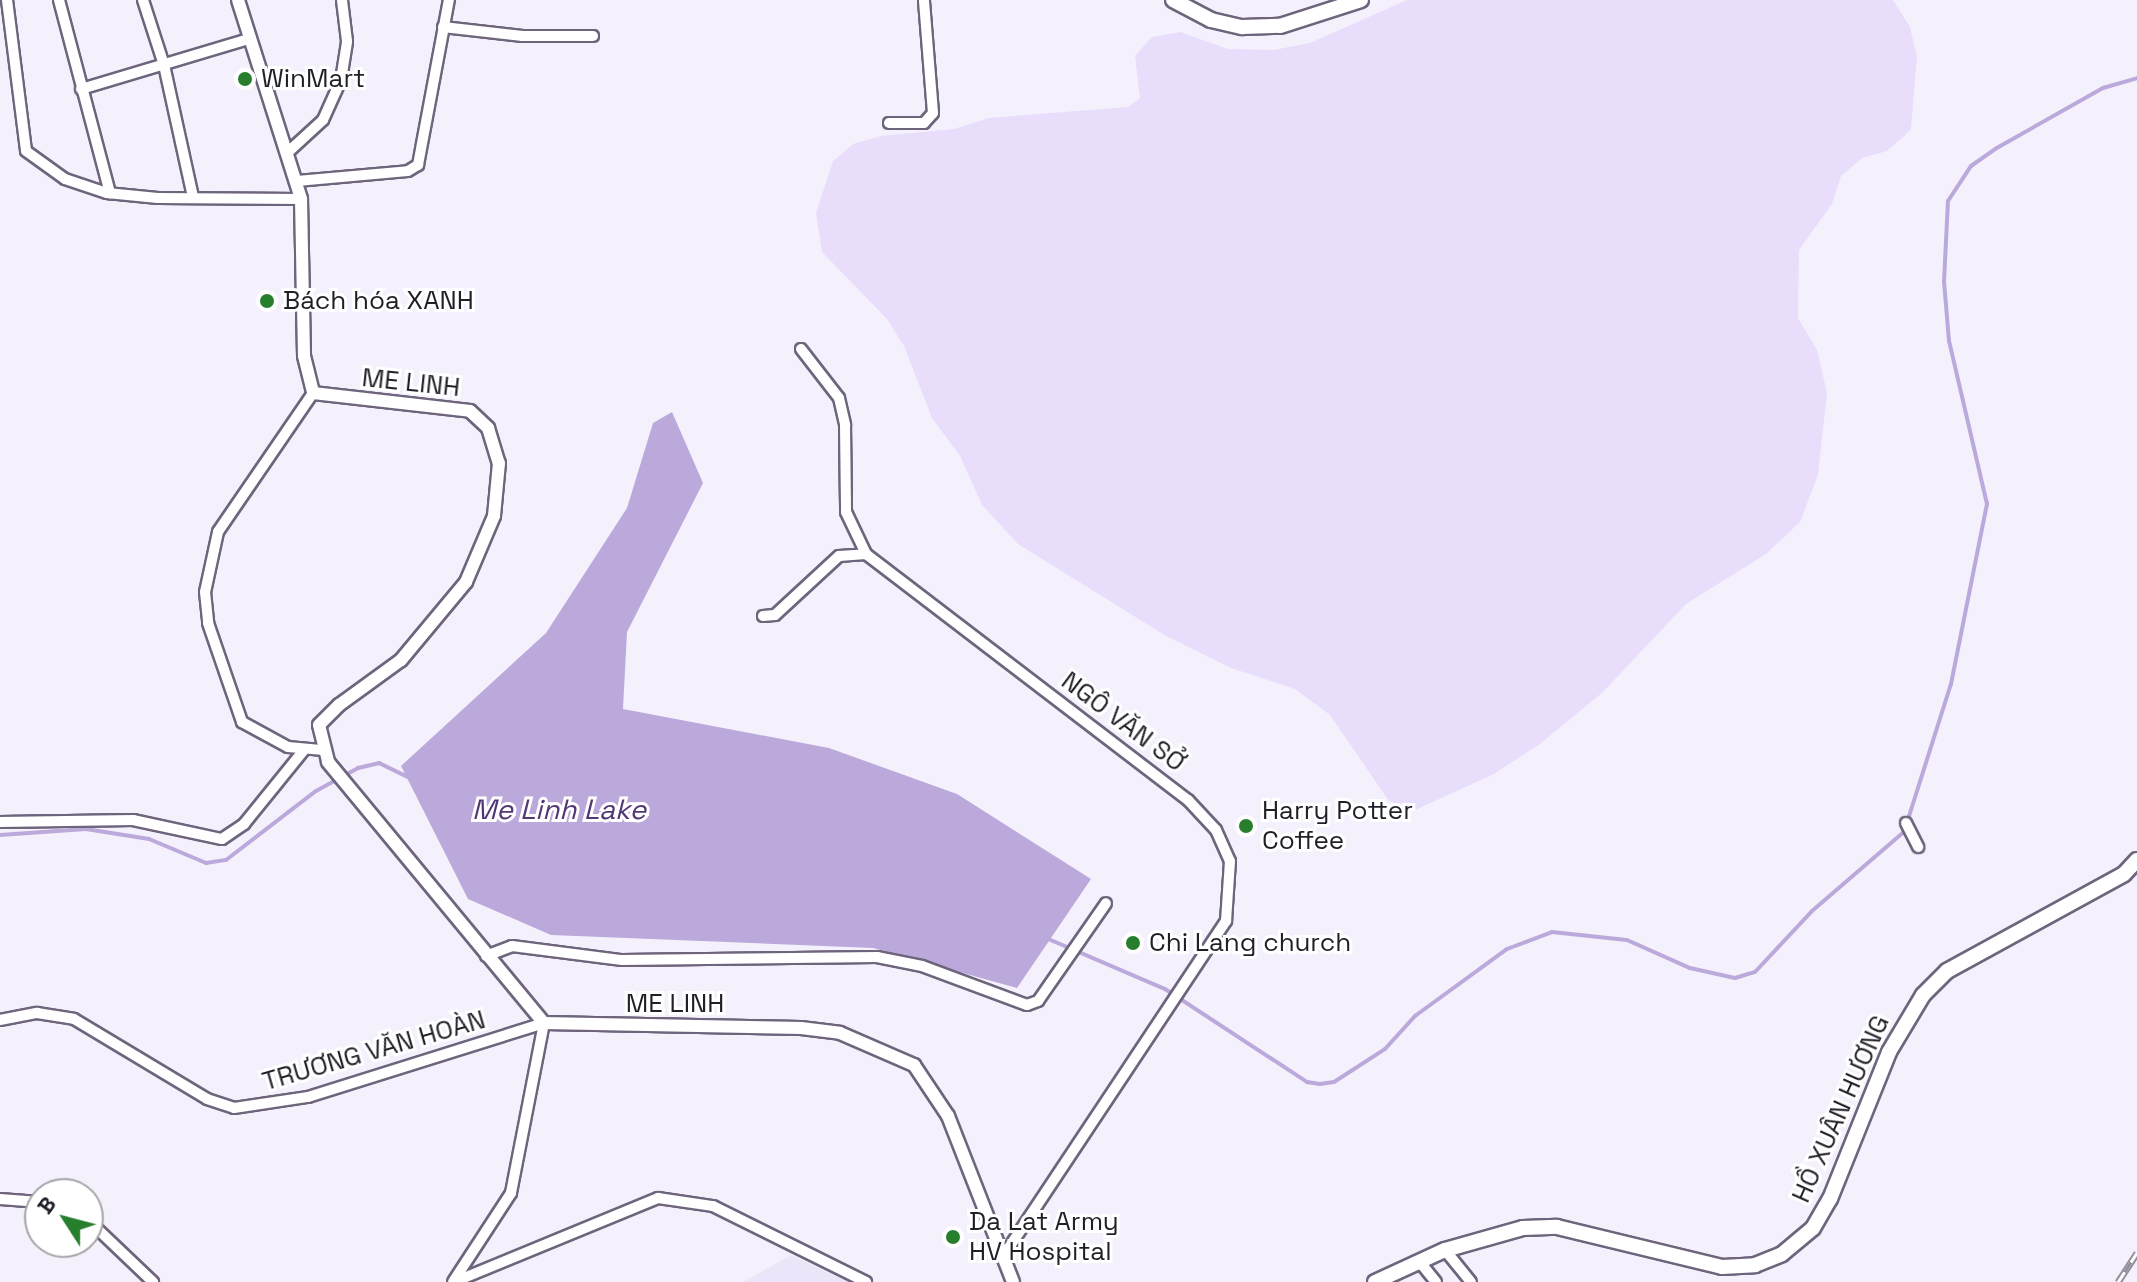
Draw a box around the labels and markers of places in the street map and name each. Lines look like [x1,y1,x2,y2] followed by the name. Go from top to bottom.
[261,63,365,95] place label: WinMart
[236,70,254,88] marker: WinMart
[283,285,474,317] place label: Bách hóa XANH
[258,292,276,310] marker: Bách hóa XANH
[1262,795,1413,856] place label: Harry Potter Coffee
[1237,817,1255,835] marker: Harry Potter Coffee
[1149,927,1351,959] place label: Chi Lang church
[1124,934,1142,952] marker: Chi Lang church
[969,1206,1119,1268] place label: Da Lat Army HV Hospital
[944,1228,962,1246] marker: Da Lat Army HV Hospital

